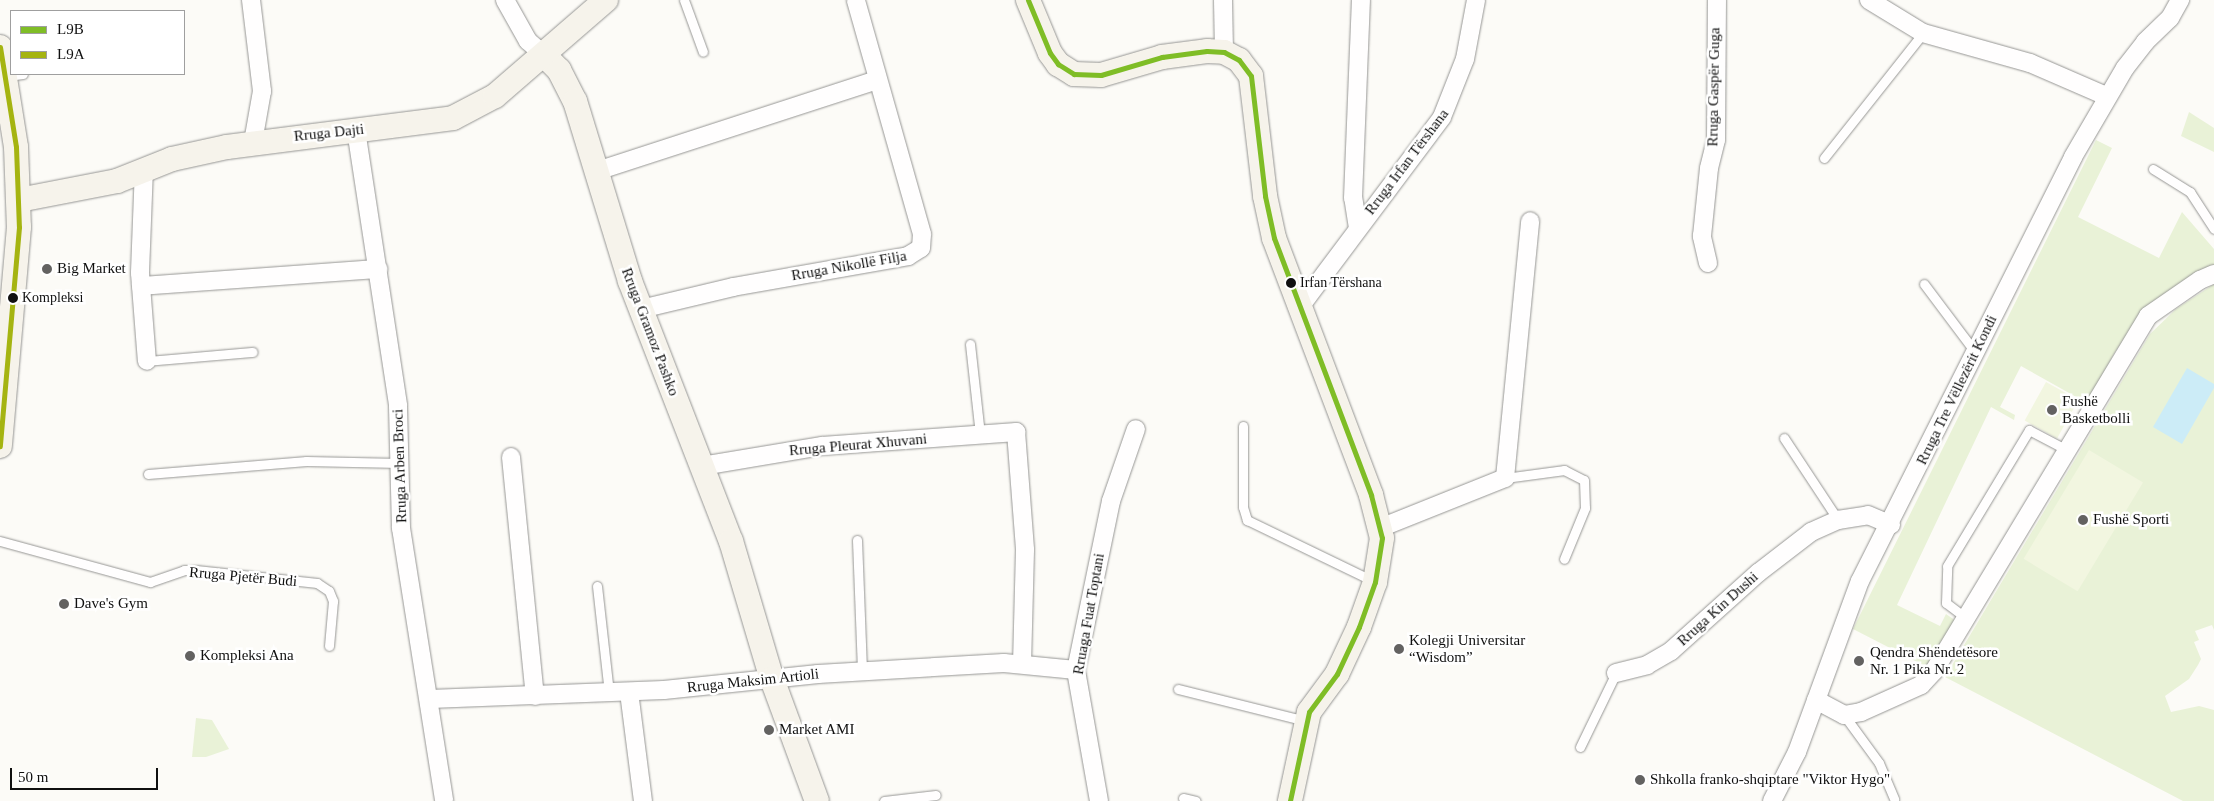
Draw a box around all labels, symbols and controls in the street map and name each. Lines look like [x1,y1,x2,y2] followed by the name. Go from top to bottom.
[10,10,185,75] legend
[57,21,84,37] text: L9B
[1704,27,1724,147] street label: Rruga Gaspër Guga
[57,46,85,62] text: L9A
[1361,105,1453,219] street label: Rruga Irfan Tërshana
[293,120,365,146] street label: Rruga Dajti
[790,247,908,285] street label: Rruga Nikollë Filja
[57,260,126,278] place label: Big Market
[41,263,53,275] marker: Big Market
[617,265,683,399] street label: Rruga Gramoz Pashko
[1300,275,1382,291] place label: Irfan Tërshana
[1286,278,1296,288] marker: Irfan Tërshana
[22,290,83,306] place label: Kompleksi
[8,293,18,303] marker: Kompleksi
[1913,312,2001,468] street label: Rruga Tre Vëllezërit Kondi
[2062,392,2130,427] place label: Fushë Basketbolli
[2046,404,2058,416] marker: Fushë Basketbolli
[389,408,411,524] street label: Rruga Arben Broci
[788,430,928,460] street label: Rruga Pleurat Xhuvani
[2093,511,2169,529] place label: Fushë Sporti
[2077,514,2089,526] marker: Fushë Sporti
[1069,552,1109,676] street label: Rruaga Fuat Toptani
[188,563,298,591] street label: Rruga Pjetër Budi
[1674,568,1762,650] street label: Rruga Kin Dushi
[74,595,148,613] place label: Dave's Gym
[58,598,70,610] marker: Dave's Gym
[1409,631,1525,666] place label: Kolegji Universitar “Wisdom”
[1393,643,1405,655] marker: Kolegji Universitar “Wisdom”
[1870,643,1998,678] place label: Qendra Shëndetësore Nr. 1 Pika Nr. 2
[200,647,295,665] place label: Kompleksi Ana
[184,650,196,662] marker: Kompleksi Ana
[1852,654,1866,668] marker: Qendra Shëndetësore Nr. 1 Pika Nr. 2
[686,665,820,697] street label: Rruga Maksim Artioli
[779,721,855,739] place label: Market AMI
[763,724,775,736] marker: Market AMI
[12,758,160,790] scale bar
[18,769,48,785] text: 50 m
[1650,771,1890,789] place label: Shkolla franko-shqiptare "Viktor Hygo"
[1634,774,1646,786] marker: Shkolla franko-shqiptare "Viktor Hygo"

